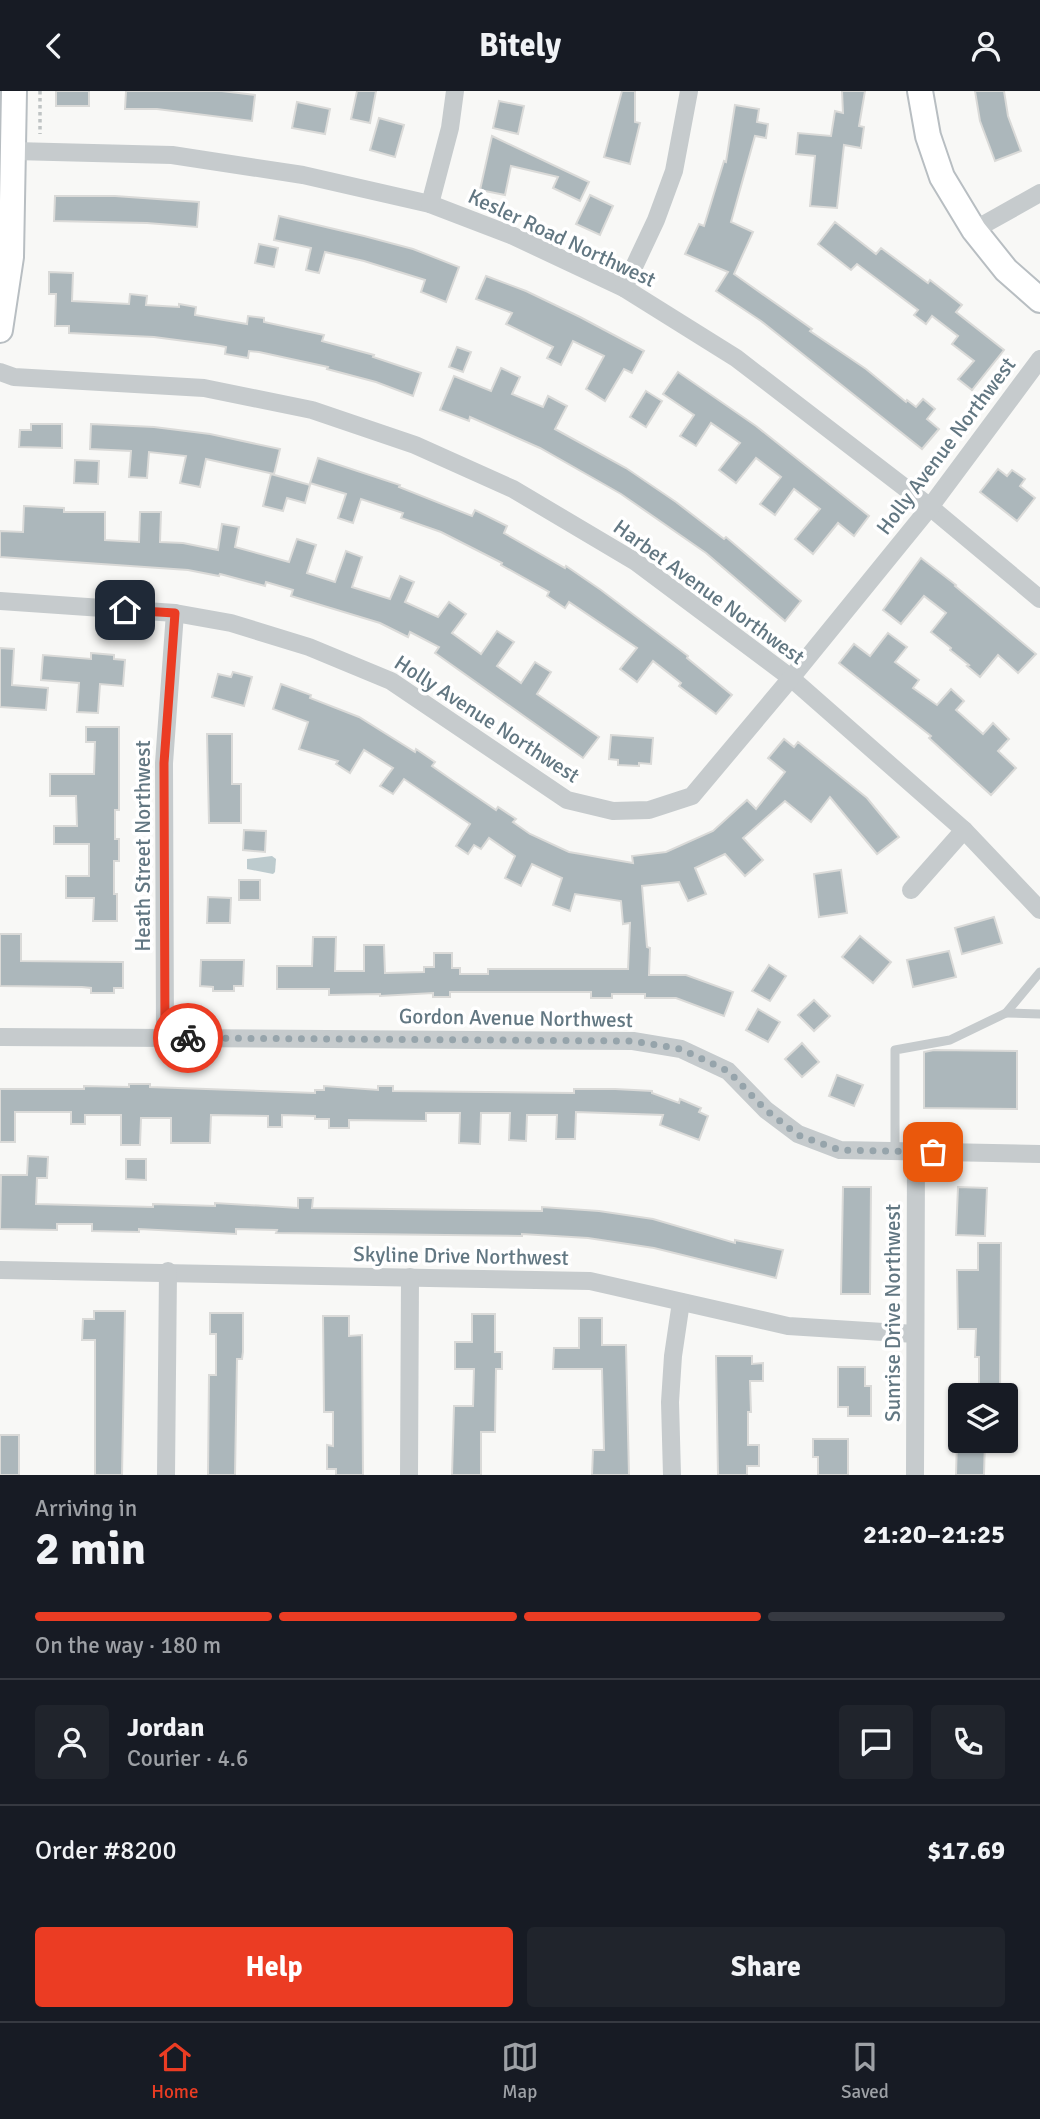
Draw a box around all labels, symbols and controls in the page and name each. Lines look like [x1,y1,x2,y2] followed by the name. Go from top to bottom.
[479,26,561,65] text: Bitely
[35,27,73,65] icon: back
[967,27,1005,65] icon: person
[464,183,660,293] street label: Kesler Road Northwest
[871,352,1021,540] street label: Holly Avenue Northwest
[608,514,810,670] street label: Harbet Avenue Northwest
[95,580,155,640] pin
[106,591,144,629] icon: home
[390,649,584,789] street label: Holly Avenue Northwest
[130,740,156,952] street label: Heath Street Northwest
[153,1003,223,1073] courier
[399,1003,633,1033] street label: Gordon Avenue Northwest
[169,1019,207,1057] icon: bike
[903,1122,963,1182] pin
[914,1133,952,1171] icon: bag
[880,1204,906,1422] street label: Sunrise Drive Northwest
[353,1241,569,1271] street label: Skyline Drive Northwest
[948,1383,1018,1453] map controls
[948,1383,1018,1453] button: layers
[35,1494,137,1523] text: Arriving in
[863,1519,1005,1551] text: 21:20–21:25
[35,1521,146,1577] text: 2 min
[35,1631,221,1660] text: On the way · 180 m
[35,1705,109,1779] button: person
[839,1705,913,1779] button: chat
[931,1705,1005,1779] button: phone
[127,1712,204,1744] text: Jordan
[127,1744,248,1773] text: Courier · 4.6
[35,1835,176,1867] text: Order #8200
[927,1835,1005,1867] text: $17.69
[35,1927,513,2007] button: Help
[527,1927,1005,2007] button: Share
[151,2038,198,2104] tab: Home
[501,2038,539,2104] tab: Map
[841,2038,889,2104] tab: Saved

